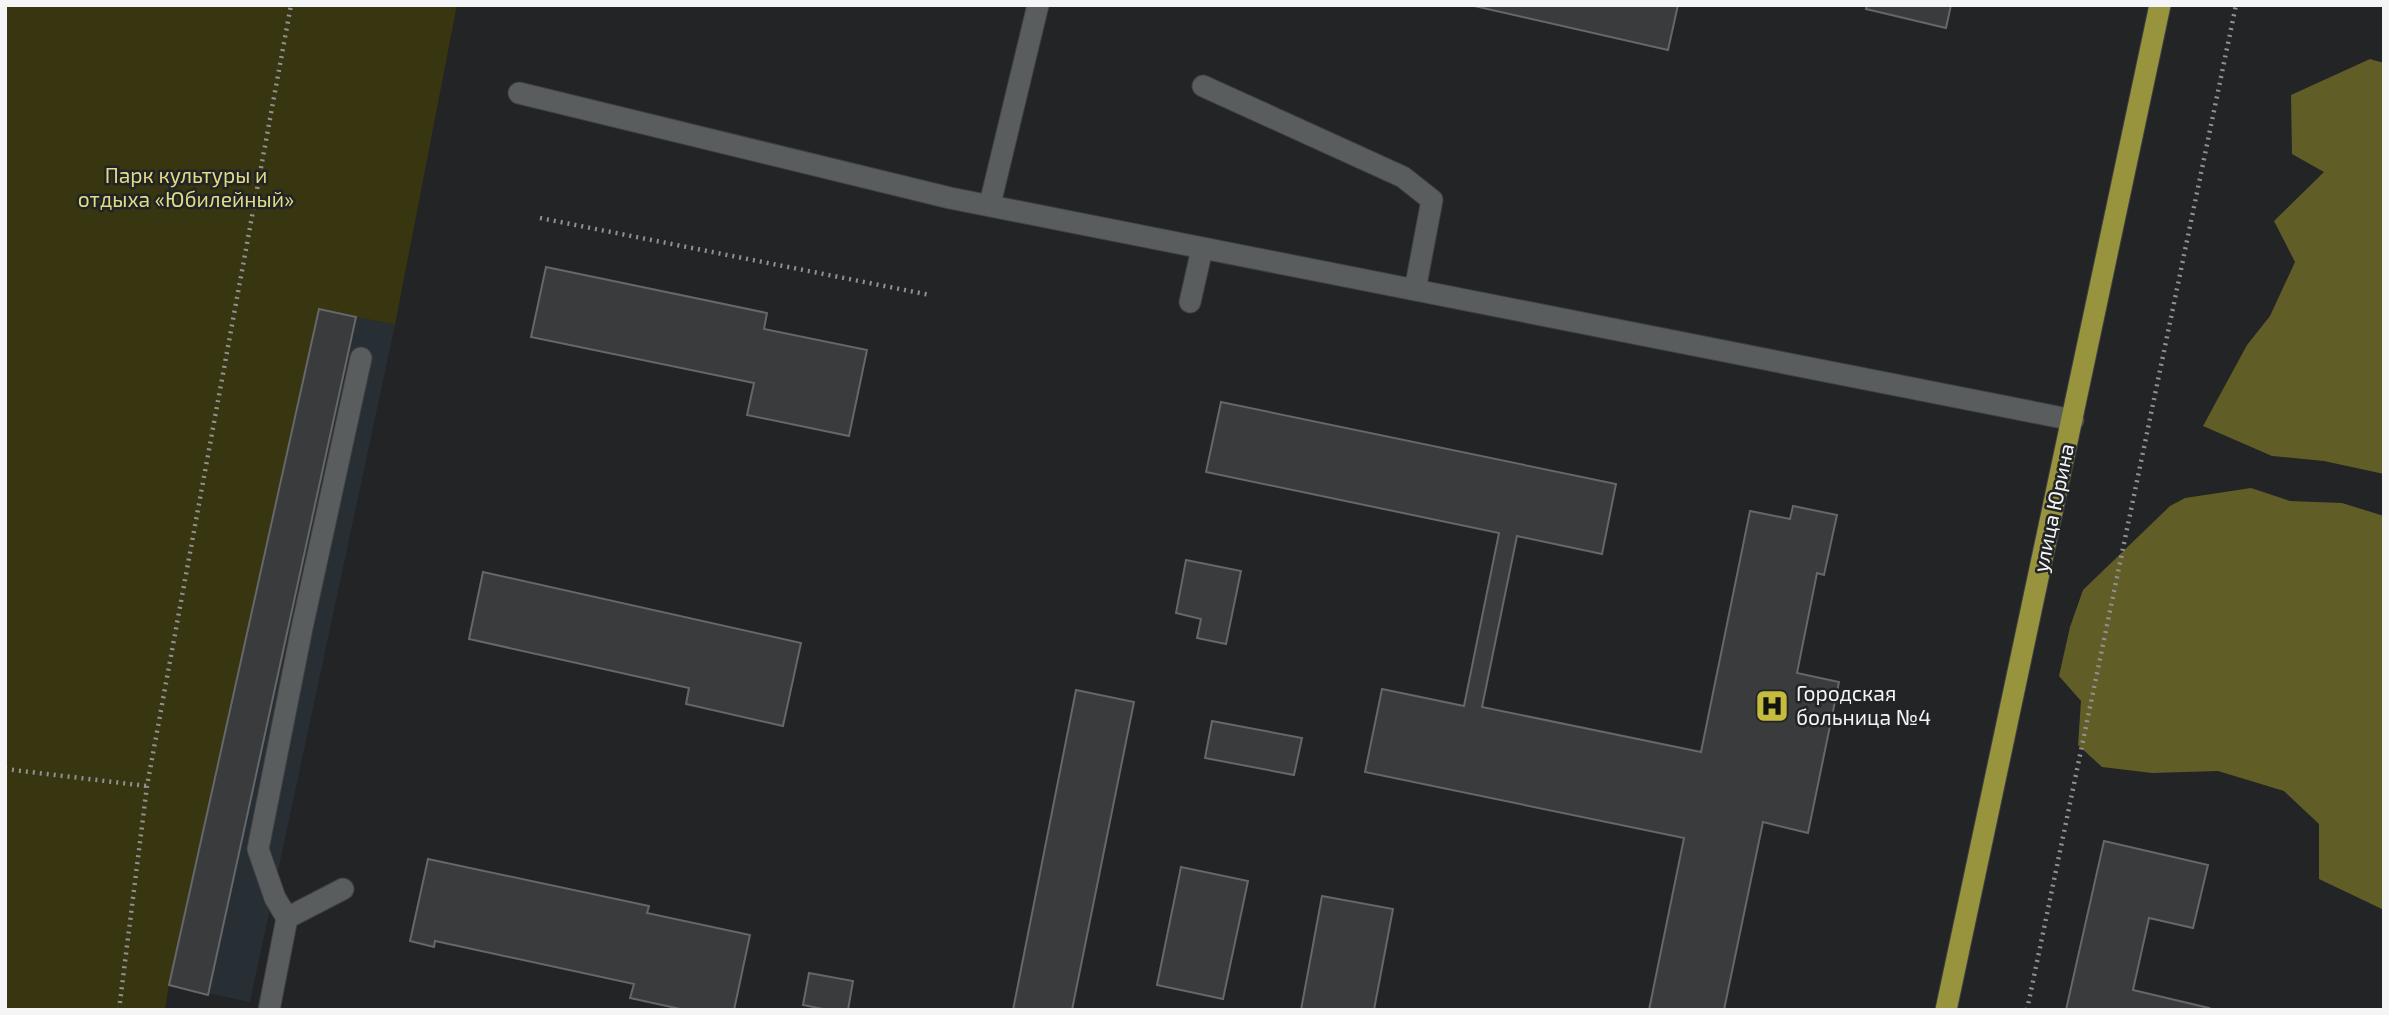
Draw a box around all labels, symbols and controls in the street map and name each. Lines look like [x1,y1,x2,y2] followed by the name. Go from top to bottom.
[78,162,294,211] park label: Парк культуры и отдыха «Юбилейный»
[2027,441,2079,575] street label: улица Юрина
[1796,680,1931,729] place label: Городская больница №4
[1753,687,1791,725] hospital icon: Городская больница №4

